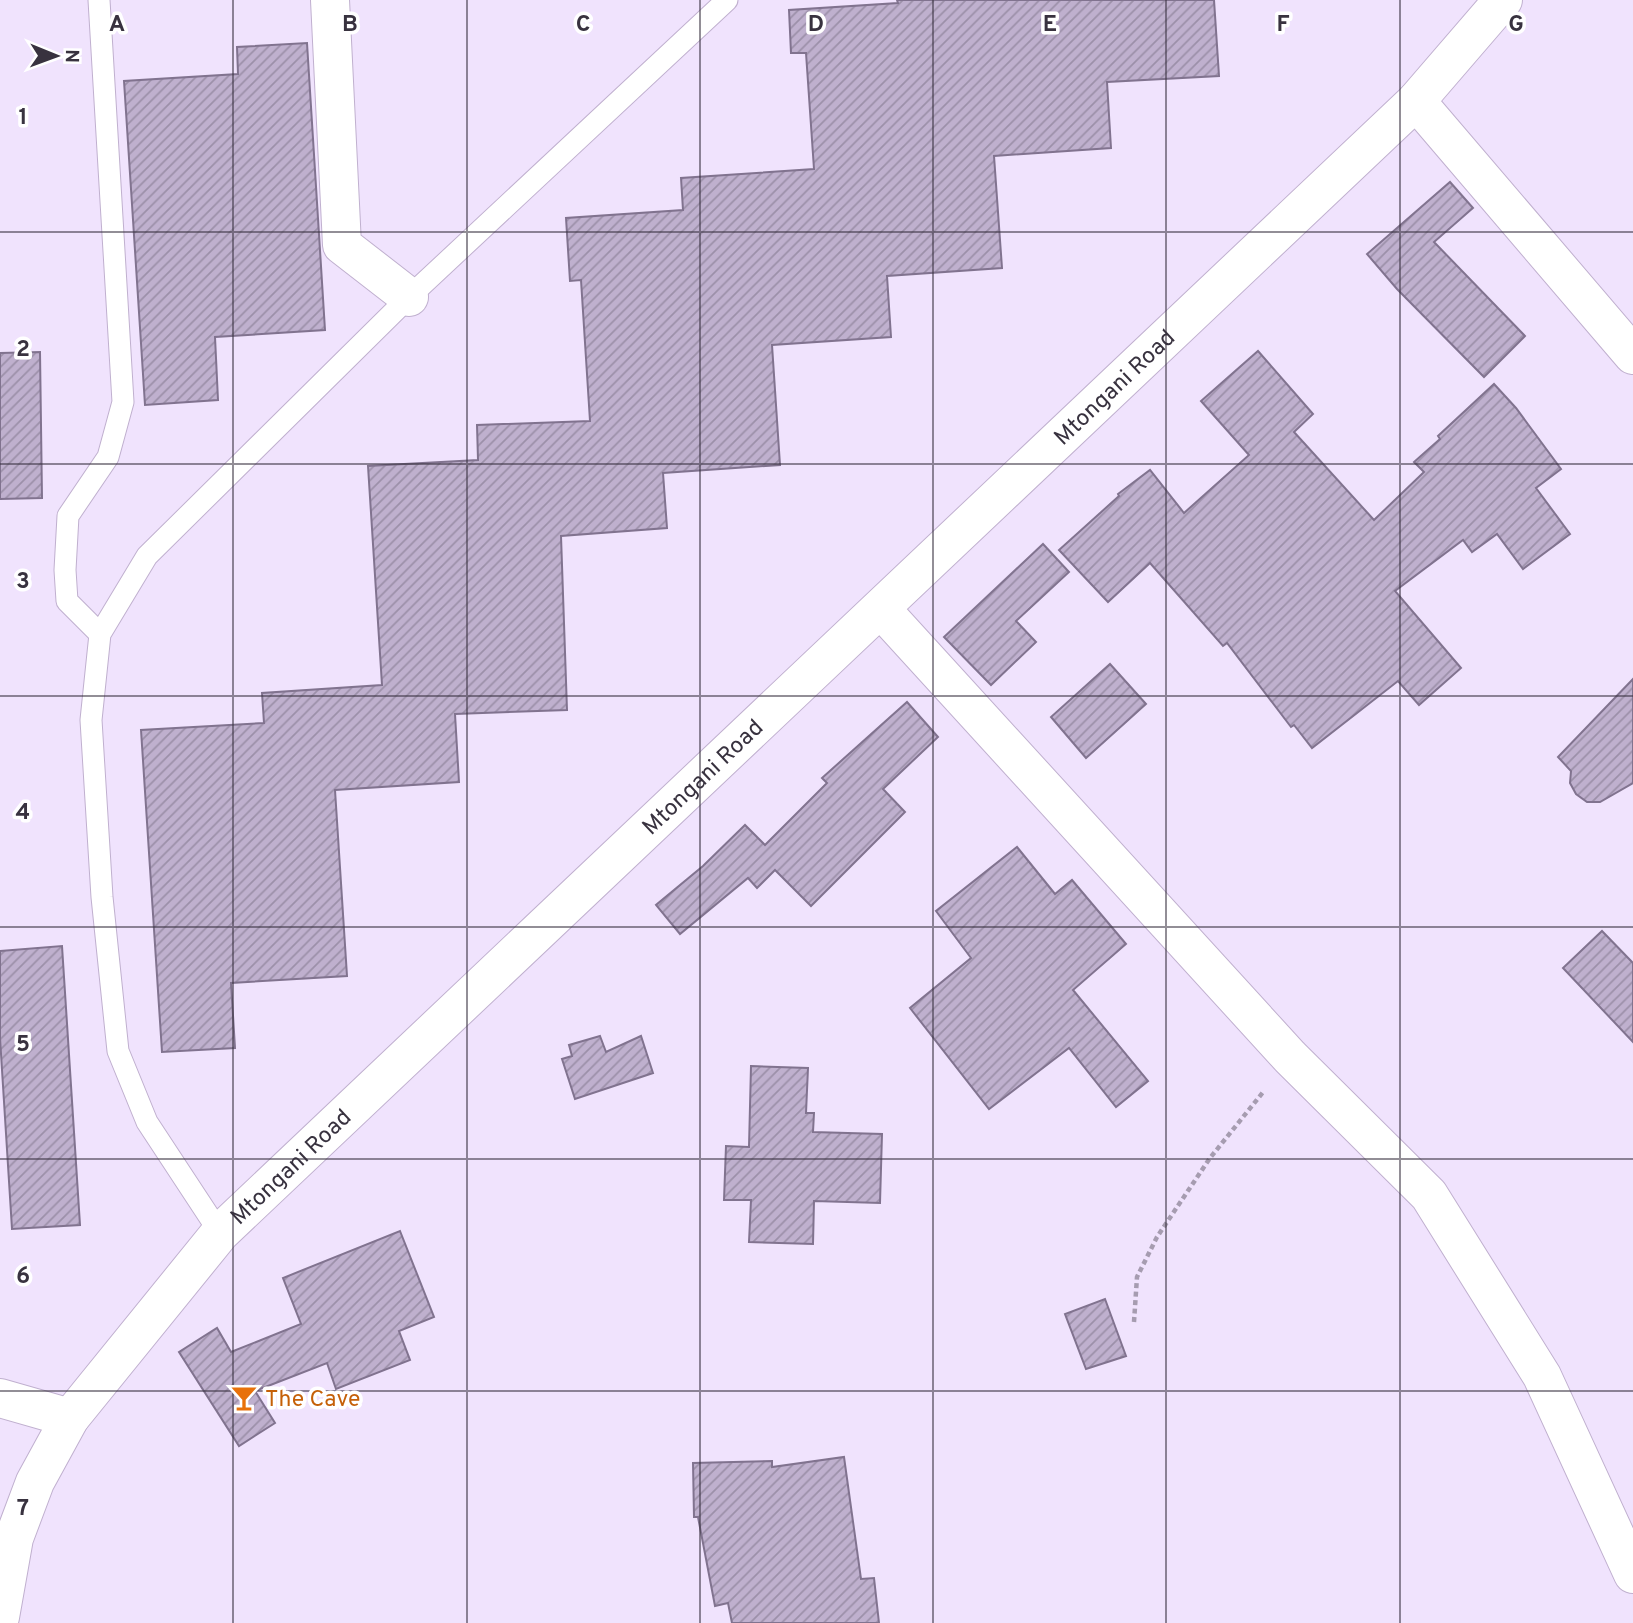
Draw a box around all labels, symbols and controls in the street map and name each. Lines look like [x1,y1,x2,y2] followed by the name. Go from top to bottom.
[109,11,125,40] text: A
[342,11,358,40] text: B
[576,11,590,40] text: C
[808,11,824,40] text: D
[1043,11,1057,40] text: E
[1276,11,1290,40] text: F
[1508,11,1524,40] text: G
[21,21,91,91] north arrow
[59,49,83,63] text: N
[18,104,28,133] text: 1
[1049,325,1182,453] street label: Mtongani Road
[16,336,30,365] text: 2
[16,568,30,597] text: 3
[637,714,770,843] street label: Mtongani Road
[16,799,30,828] text: 4
[16,1031,30,1060] text: 5
[225,1104,359,1232] street label: Mtongani Road
[16,1263,30,1292] text: 6
[229,1383,259,1413] bar icon: The Cave
[265,1386,360,1415] place label: The Cave
[17,1495,29,1524] text: 7

